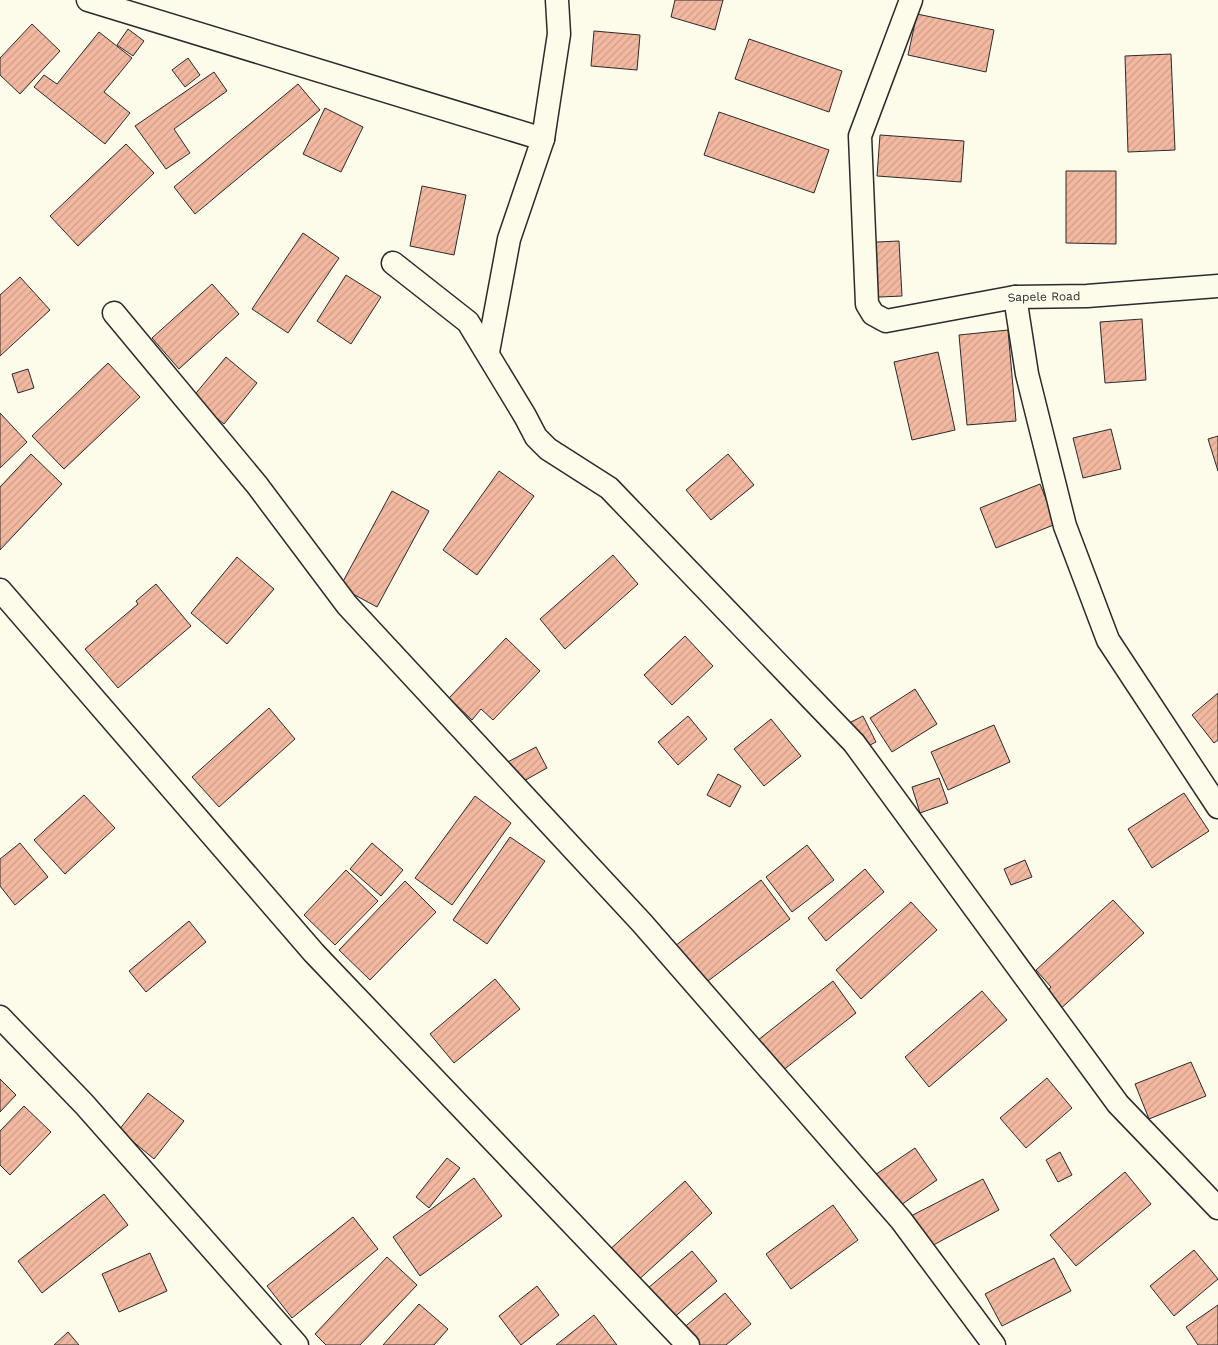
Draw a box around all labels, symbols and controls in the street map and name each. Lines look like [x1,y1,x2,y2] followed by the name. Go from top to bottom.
[1006,289,1080,305] street label: Sapele Road

